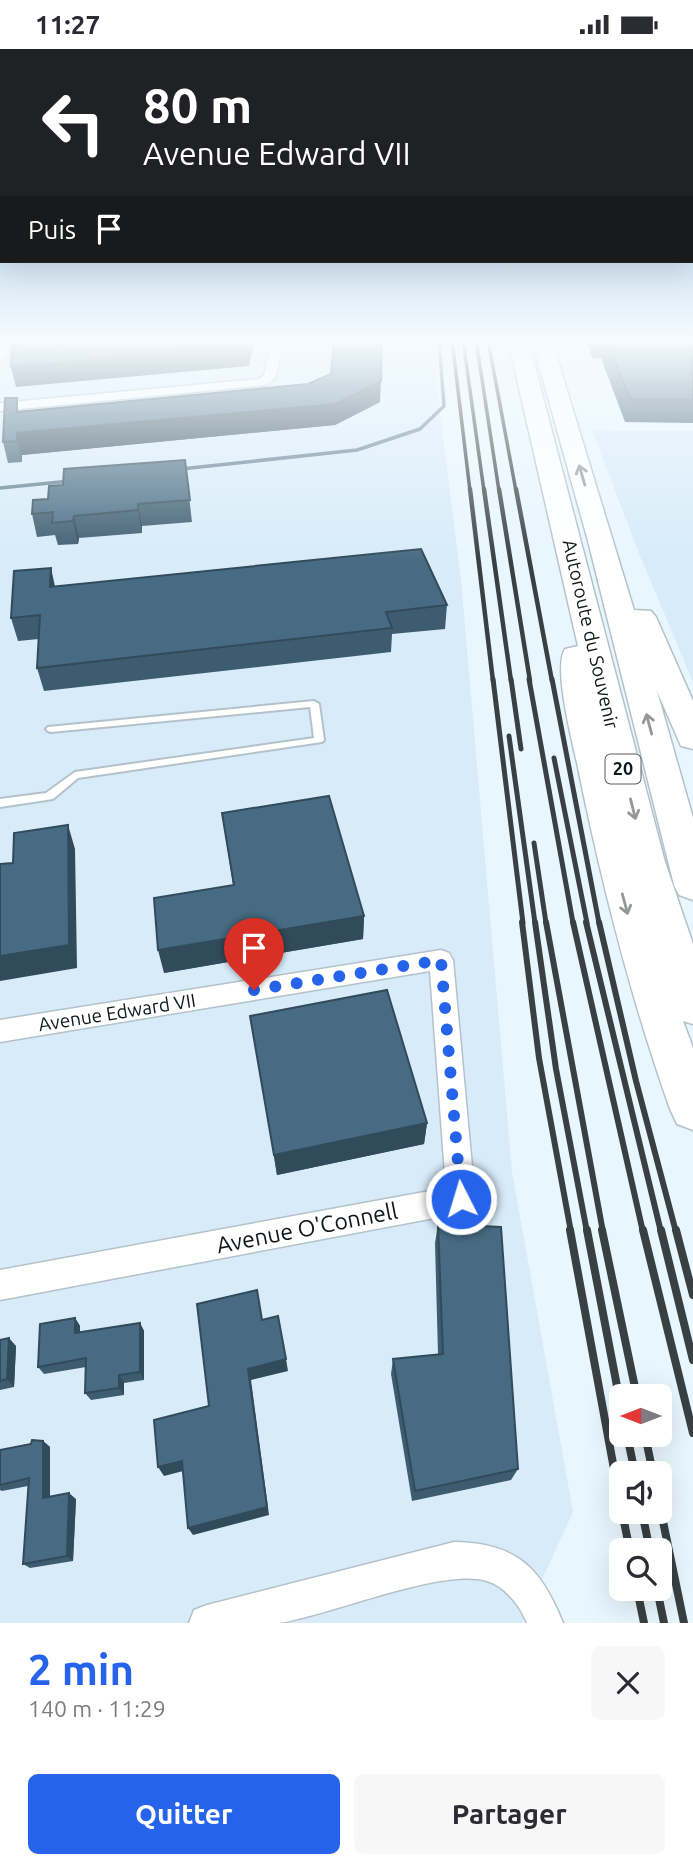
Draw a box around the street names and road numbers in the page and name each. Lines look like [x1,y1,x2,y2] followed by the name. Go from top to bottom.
[558,537,624,731] street label: Autoroute du Souvenir
[606,755,640,783] road number: 20
[37,989,197,1035] street label: Avenue Edward VII
[214,1198,400,1257] street label: Avenue O'Connell

